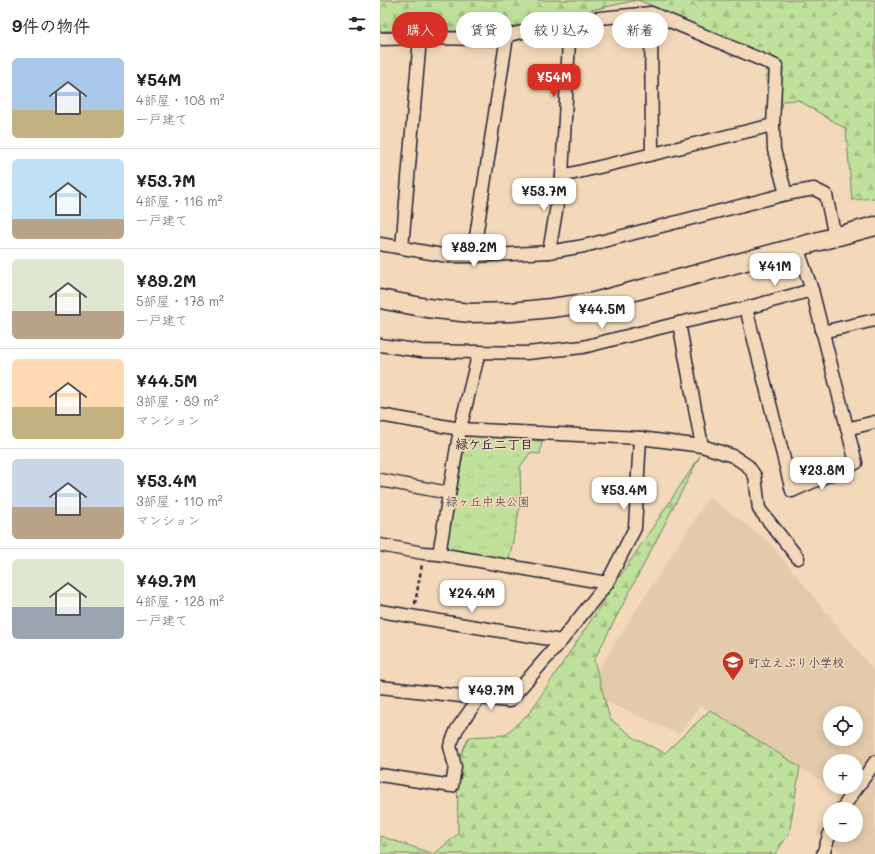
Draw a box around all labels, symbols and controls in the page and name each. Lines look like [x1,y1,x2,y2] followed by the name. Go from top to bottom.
[392,12,448,48] chip: 購入
[456,12,512,48] chip: 賃貸
[520,12,604,48] chip: 絞り込み
[612,12,668,48] chip: 新着
[346,13,368,35] icon: filters
[12,14,90,36] text: 9件の物件
[530,64,578,98] pin: ¥54M
[136,68,182,90] text: ¥54M
[537,68,571,85] text: ¥54M
[44,74,92,122] icon: home
[136,91,225,108] text: 4部屋 · 108 m²
[136,110,188,127] text: 一戸建て
[136,169,196,191] text: ¥53.7M
[44,175,92,223] icon: home
[511,178,577,212] pin: ¥53.7M
[521,182,567,199] text: ¥53.7M
[136,192,223,209] text: 4部屋 · 116 m²
[136,211,188,228] text: 一戸建て
[441,234,507,268] pin: ¥89.2M
[451,238,497,255] text: ¥89.2M
[751,253,799,287] pin: ¥41M
[758,257,792,274] text: ¥41M
[136,269,196,291] text: ¥89.2M
[44,275,92,323] icon: home
[136,292,224,309] text: 5部屋 · 178 m²
[569,296,635,330] pin: ¥44.5M
[578,300,626,317] text: ¥44.5M
[136,311,188,328] text: 一戸建て
[136,369,198,391] text: ¥44.5M
[44,375,92,423] icon: home
[136,392,219,409] text: 3部屋 · 89 m²
[136,411,200,428] text: マンション
[455,435,533,452] district label: 緑ケ丘二丁目
[789,457,855,491] pin: ¥23.8M
[799,461,845,478] text: ¥23.8M
[136,469,197,491] text: ¥53.4M
[44,475,92,523] icon: home
[591,477,657,511] pin: ¥53.4M
[601,481,647,498] text: ¥53.4M
[136,492,223,509] text: 3部屋 · 110 m²
[446,493,530,509] park label: 緑ヶ丘中央公園
[136,511,200,528] text: マンション
[136,569,197,591] text: ¥49.7M
[44,575,92,623] icon: home
[439,580,505,614] pin: ¥24.4M
[449,584,495,601] text: ¥24.4M
[136,592,224,609] text: 4部屋 · 128 m²
[136,611,188,628] text: 一戸建て
[720,649,746,682] school or university icon: 町立えぶり小学校
[748,654,844,670] place label: 町立えぶり小学校
[458,677,524,711] pin: ¥49.7M
[468,681,514,698] text: ¥49.7M
[823,706,863,842] map controls
[823,706,863,746] button: locate
[823,754,863,794] button: +
[823,802,863,842] button: −

